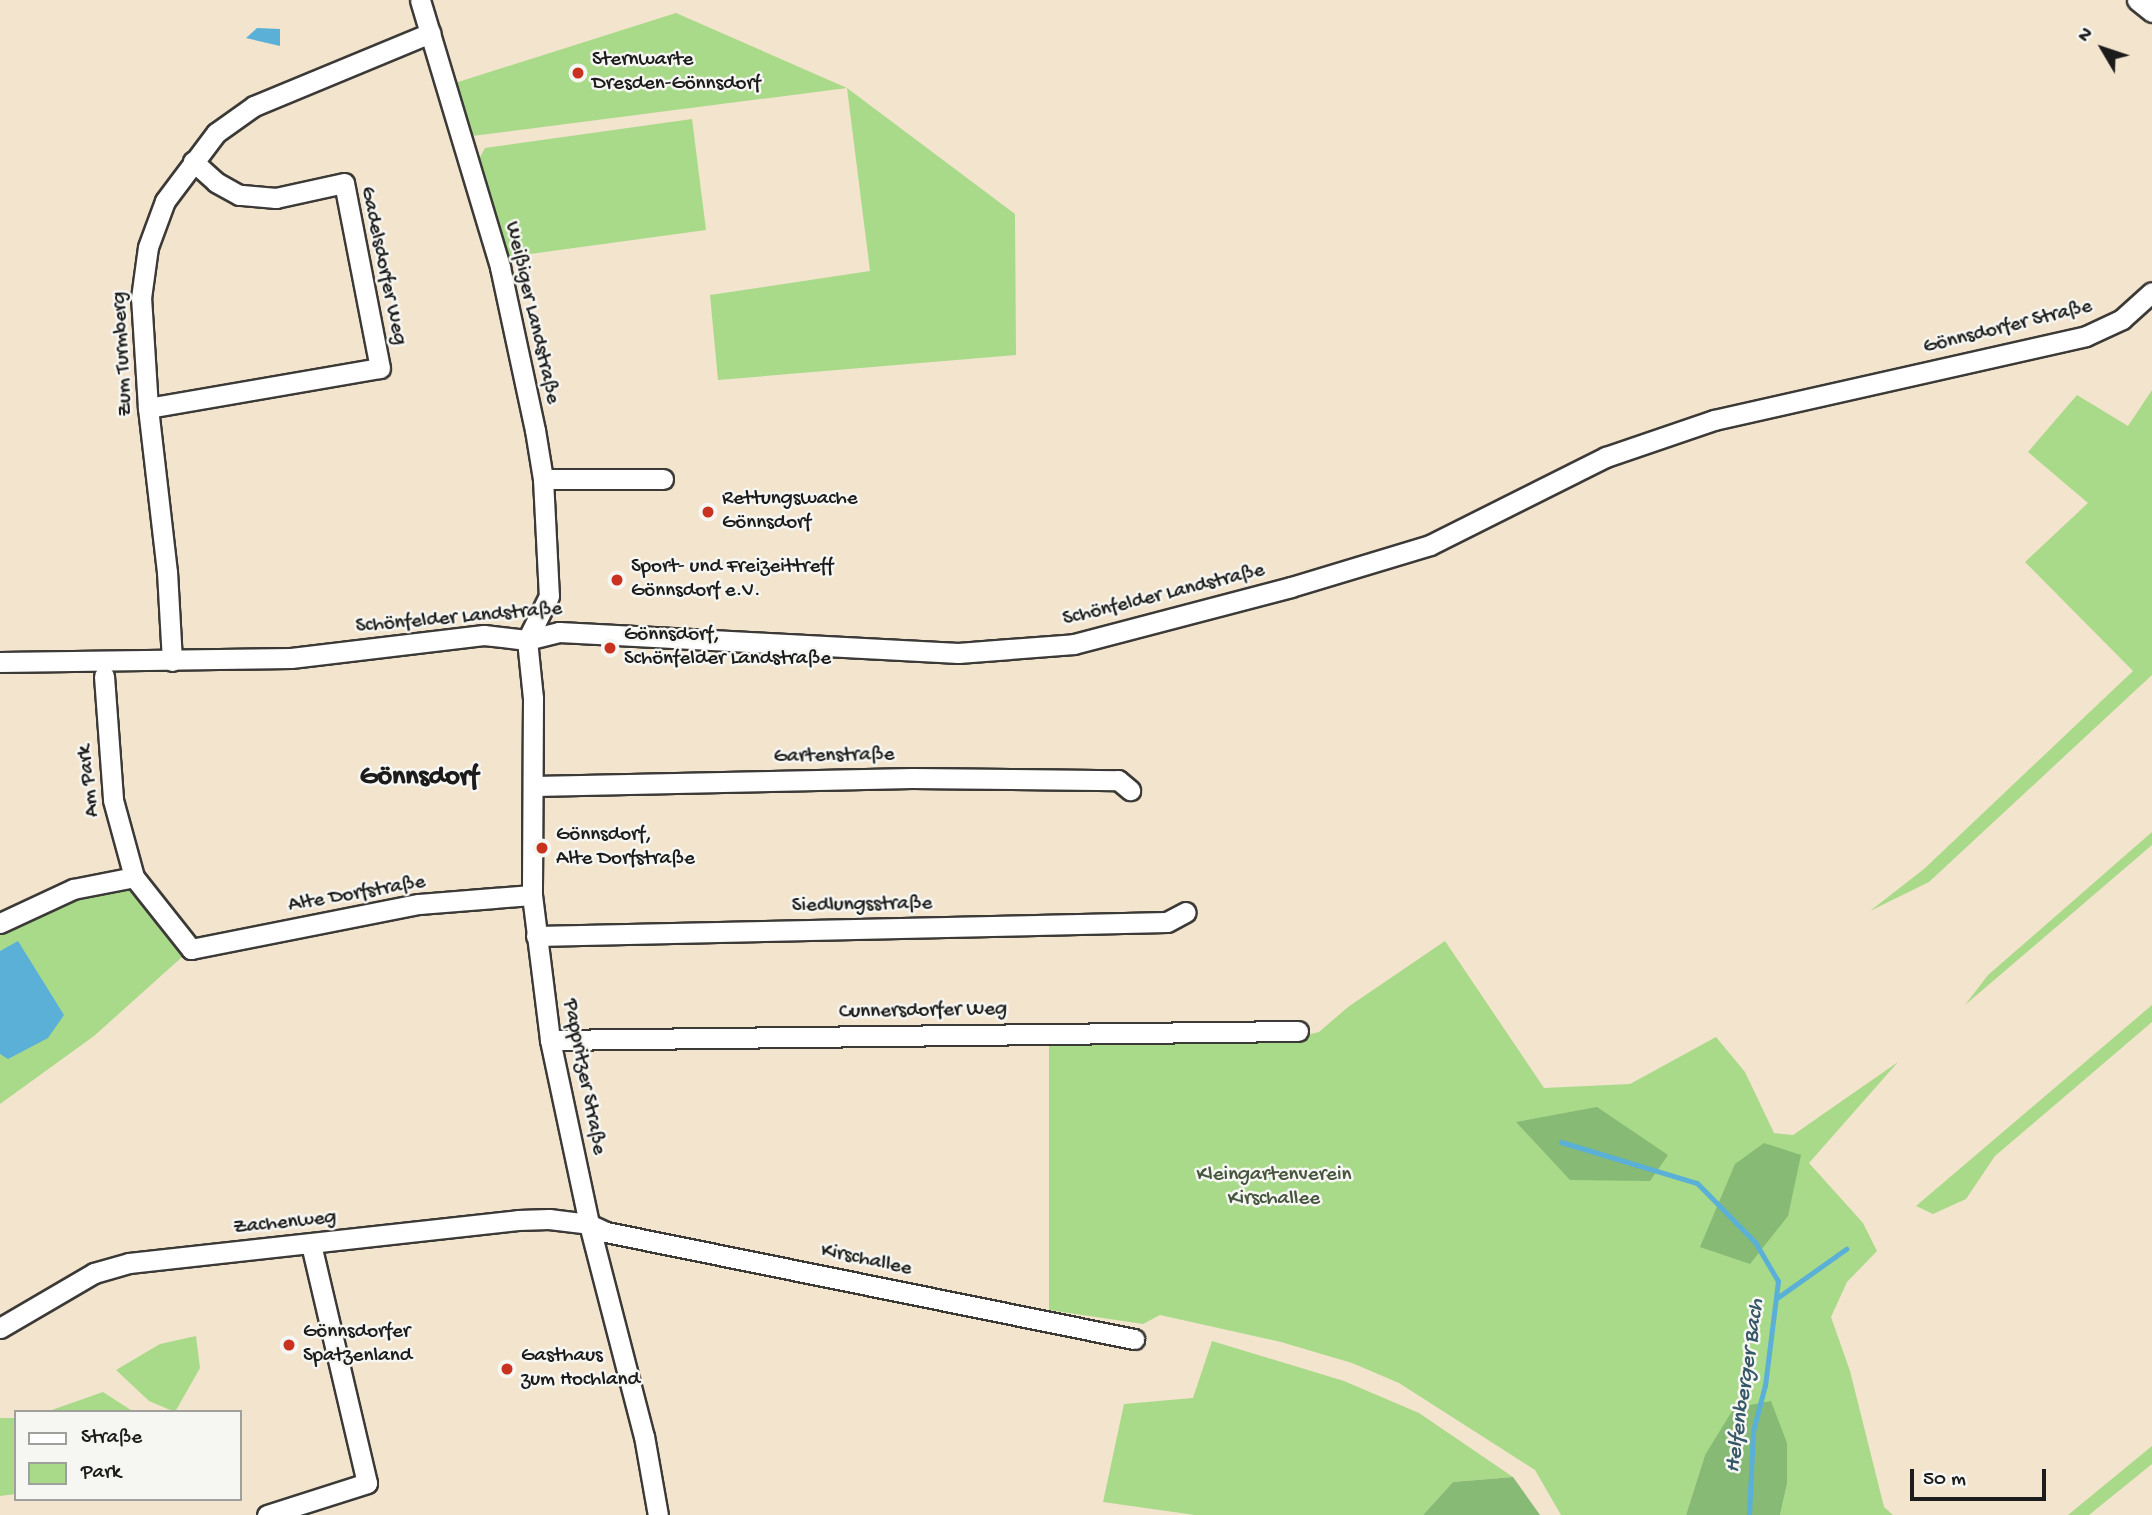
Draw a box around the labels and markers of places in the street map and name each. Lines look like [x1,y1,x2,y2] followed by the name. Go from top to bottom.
[592,48,760,98] place label: Sternwarte Dresden-Gönnsdorf
[570,65,586,81] marker: Sternwarte Dresden-Gönnsdorf
[722,487,858,537] place label: Rettungswache Gönnsdorf
[700,504,716,520] marker: Rettungswache Gönnsdorf
[631,555,833,605] place label: Sport- und Freizeittreff Gönnsdorf e.V.
[609,572,625,588] marker: Sport- und Freizeittreff Gönnsdorf e.V.
[624,623,831,673] place label: Gönnsdorf, Schönfelder Landstraße
[602,640,618,656] marker: Gönnsdorf, Schönfelder Landstraße
[556,823,695,873] place label: Gönnsdorf, Alte Dorfstraße
[534,840,550,856] marker: Gönnsdorf, Alte Dorfstraße
[303,1320,412,1370] place label: Gönnsdorfer Spatzenland
[281,1337,297,1353] marker: Gönnsdorfer Spatzenland
[521,1344,640,1394] place label: Gasthaus zum Hochland
[499,1361,515,1377] marker: Gasthaus zum Hochland

